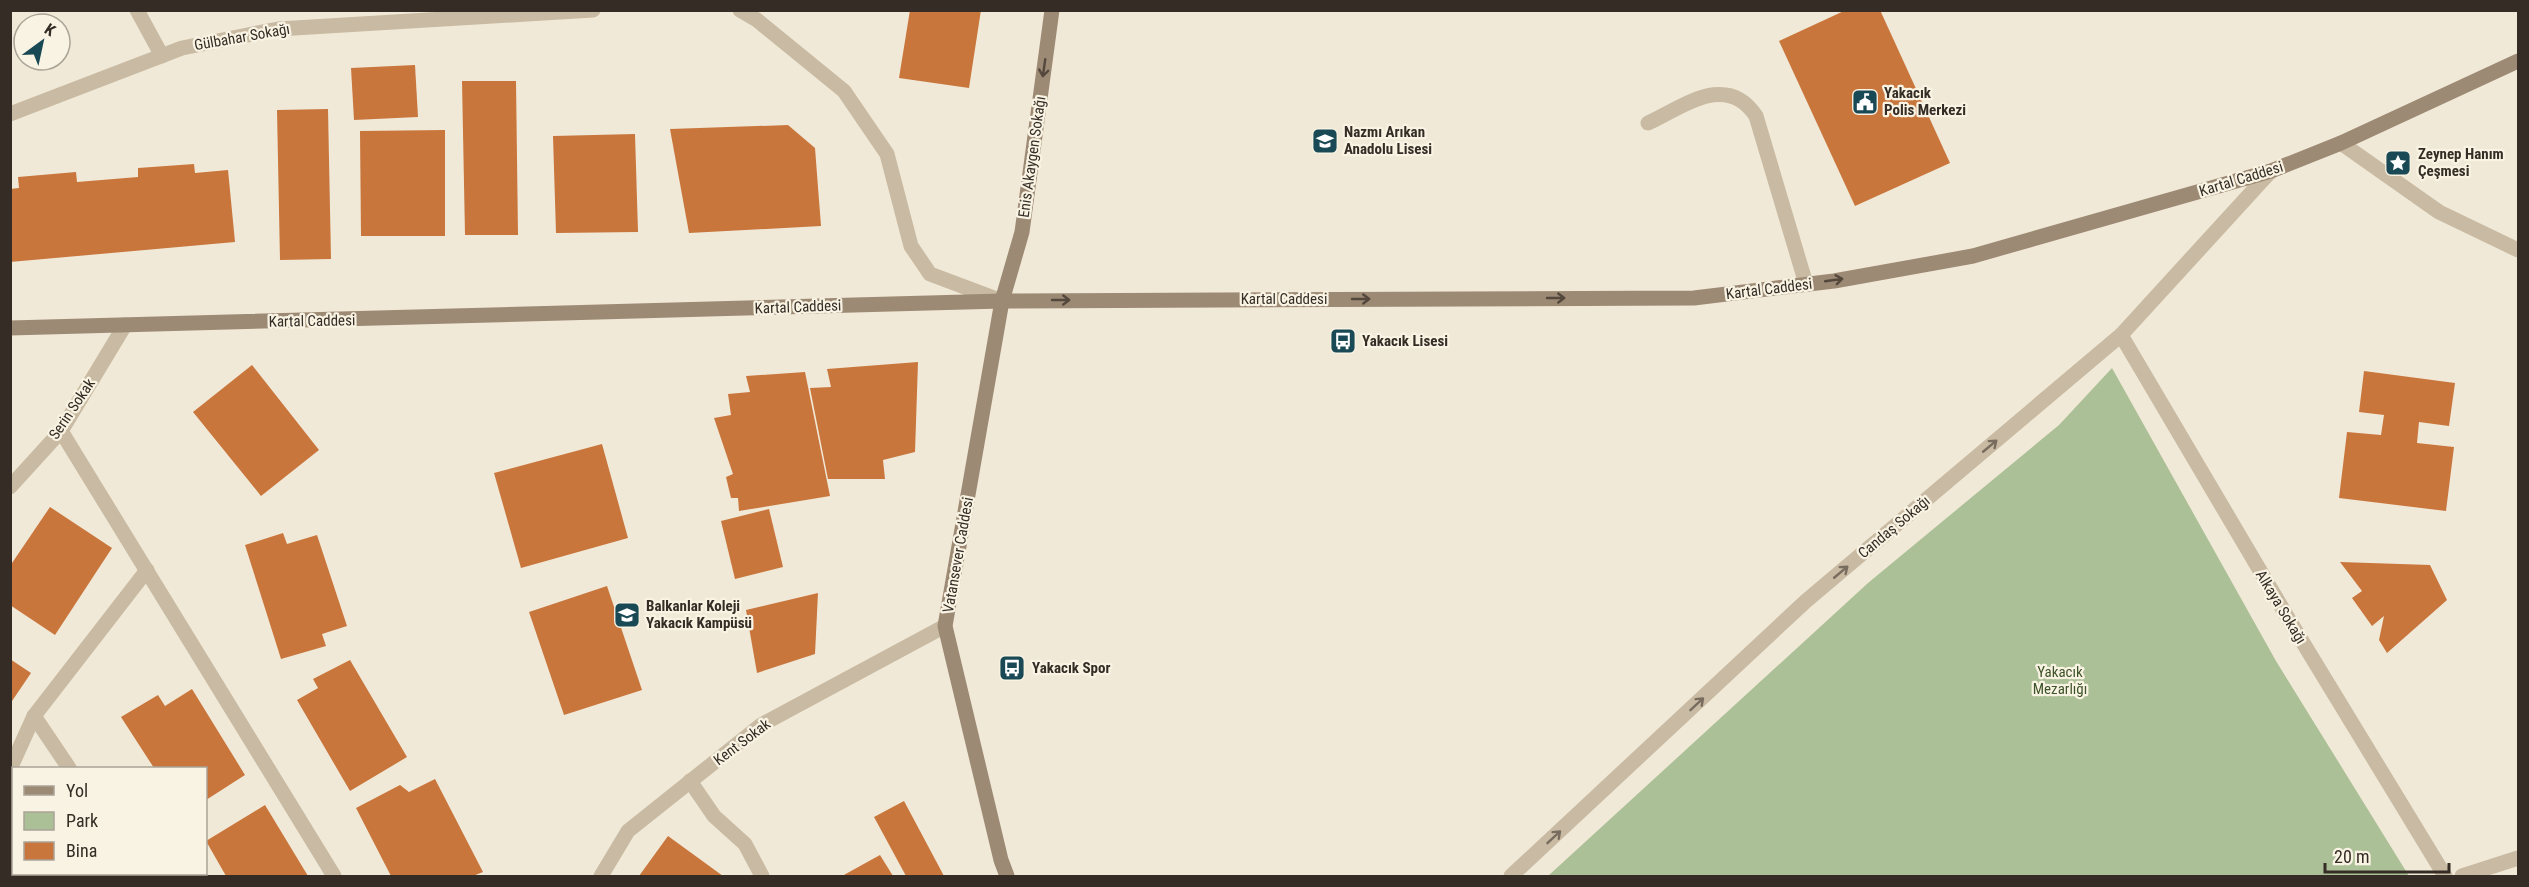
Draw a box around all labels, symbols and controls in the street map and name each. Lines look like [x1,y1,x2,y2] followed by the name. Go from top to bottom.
[12,12,72,72] north arrow
[41,19,59,40] text: K
[193,20,291,54] street label: Gülbahar Sokağı
[1039,58,1050,78] one-way arrow
[1884,84,1966,119] place label: Yakacık Polis Merkezi
[1850,87,1880,117] public building icon: Yakacık Polis Merkezi
[1015,95,1049,219] street label: Enis Akaygen Sokağı
[1344,123,1432,158] place label: Nazmı Arıkan Anadolu Lisesi
[1310,126,1340,156] school or university icon: Nazmı Arıkan Anadolu Lisesi
[2418,145,2504,180] place label: Zeynep Hanım Çeşmesi
[2383,148,2413,178] place icon: Zeynep Hanım Çeşmesi
[2197,158,2285,200] street label: Kartal Caddesi
[1725,275,1813,303] street label: Kartal Caddesi
[1823,275,1843,286] one-way arrow
[1241,290,1327,308] street label: Kartal Caddesi
[1545,292,1565,304] one-way arrow
[1350,293,1370,305] one-way arrow
[1050,294,1070,306] one-way arrow
[754,296,842,318] street label: Kartal Caddesi
[268,311,356,331] street label: Kartal Caddesi
[1328,326,1358,356] bus stop icon: Yakacık Lisesi
[1362,332,1448,350] place label: Yakacık Lisesi
[45,375,99,443] street label: Serin Sokak
[1982,440,1998,453] one-way arrow
[1854,492,1934,562] street label: Candaş Sokağı
[939,496,977,614] street label: Vatansever Caddesi
[1833,565,1848,579] one-way arrow
[2252,567,2310,647] street label: Alkaya Sokağı
[646,597,752,632] place label: Balkanlar Koleji Yakacık Kampüsü
[612,600,642,630] school or university icon: Balkanlar Koleji Yakacık Kampüsü
[997,653,1027,683] bus stop icon: Yakacık Spor
[1032,659,1110,677] place label: Yakacık Spor
[2033,663,2087,698] park label: Yakacık Mezarlığı
[1689,696,1704,711] one-way arrow
[710,715,774,769] street label: Kent Sokak
[12,767,207,875] legend
[66,780,88,801] text: Yol
[66,810,98,831] text: Park
[1546,830,1561,844] one-way arrow
[2325,836,2450,874] scale bar
[66,840,97,861] text: Bina
[2334,846,2369,867] text: 20 m

